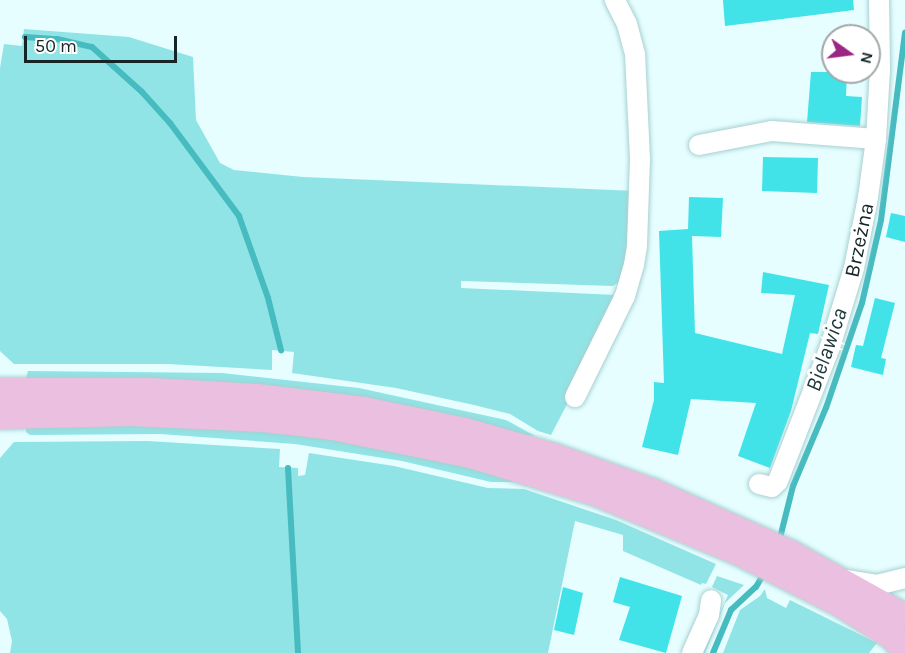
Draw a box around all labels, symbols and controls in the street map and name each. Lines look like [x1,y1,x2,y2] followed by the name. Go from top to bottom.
[27,24,180,62] scale bar
[821,24,881,84] north arrow
[35,35,77,57] text: 50 m
[856,50,878,66] text: N
[839,200,879,280] street label: Brzeżna
[800,305,854,395] water label: Bielawica

